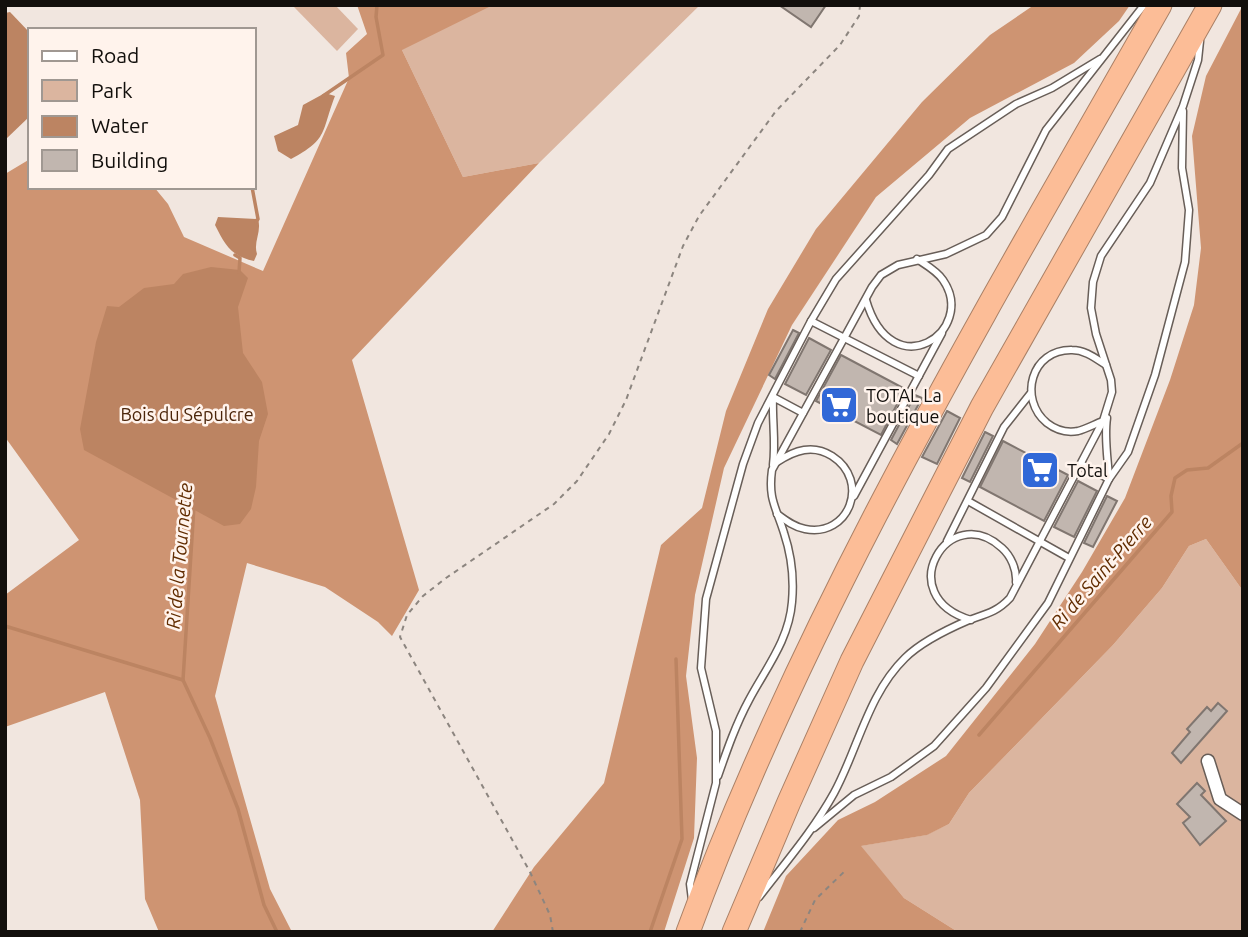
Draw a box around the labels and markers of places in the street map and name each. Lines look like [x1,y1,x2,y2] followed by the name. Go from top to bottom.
[818,384,860,426] supermarket icon: TOTAL La boutique
[866,385,942,426] place label: TOTAL La boutique
[1019,449,1061,491] supermarket icon: Total
[1067,460,1108,480] place label: Total

